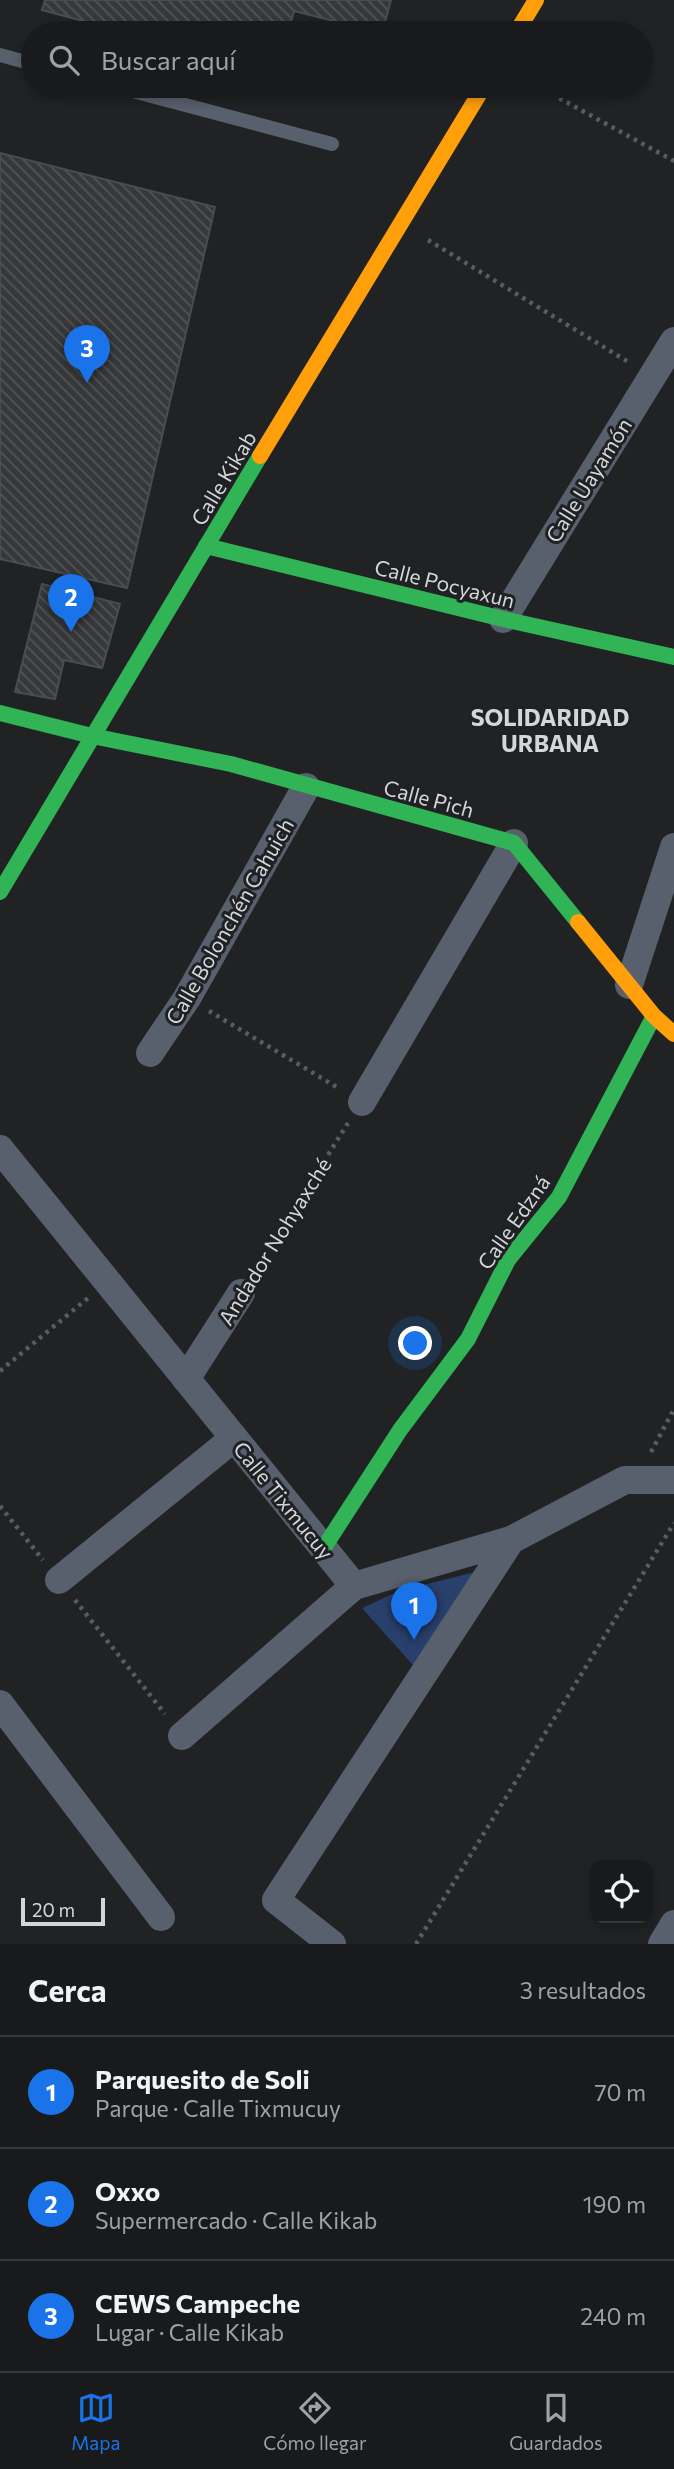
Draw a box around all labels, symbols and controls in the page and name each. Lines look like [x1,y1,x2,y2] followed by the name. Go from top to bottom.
[21,21,653,98] search box
[45,41,83,79] icon: search
[101,44,236,75] text: Buscar aquí
[64,325,110,383] pin: 3
[540,413,636,547] street label: Calle Uayamón
[185,426,261,530] street label: Calle Kikab
[372,554,518,612] street label: Calle Pocyaxun
[48,574,94,632] pin: 2
[471,703,629,757] district label: SOLIDARIDAD URBANA
[381,774,477,822] street label: Calle Pich
[160,814,298,1028] street label: Calle Bolonchén Cahuich
[212,1153,336,1329] street label: Andador Nohyaxché
[471,1170,555,1274] street label: Calle Edzná
[398,1326,432,1360] your location
[229,1436,339,1564] street label: Calle Tixmucuy
[391,1582,437,1640] pin: 1
[590,1860,653,1923] map controls
[590,1860,653,1923] button: locate
[21,1895,105,1927] scale bar
[32,1898,75,1921] text: 20 m
[28,1971,107,2008] text: Cerca
[520,1976,646,2004] text: 3 resultados
[95,2063,310,2094] text: Parquesito de Soli
[46,2078,56,2106] text: 1
[594,2078,646,2106] text: 70 m
[95,2094,341,2122] text: Parque · Calle Tixmucuy
[95,2175,160,2206] text: Oxxo
[44,2190,58,2218] text: 2
[583,2190,646,2218] text: 190 m
[95,2206,377,2234] text: Supermercado · Calle Kikab
[95,2287,300,2318] text: CEWS Campeche
[44,2302,58,2330] text: 3
[580,2302,646,2330] text: 240 m
[95,2318,284,2346] text: Lugar · Calle Kikab
[71,2389,120,2454] tab: Mapa
[263,2389,366,2454] tab: Cómo llegar
[509,2389,603,2454] tab: Guardados

